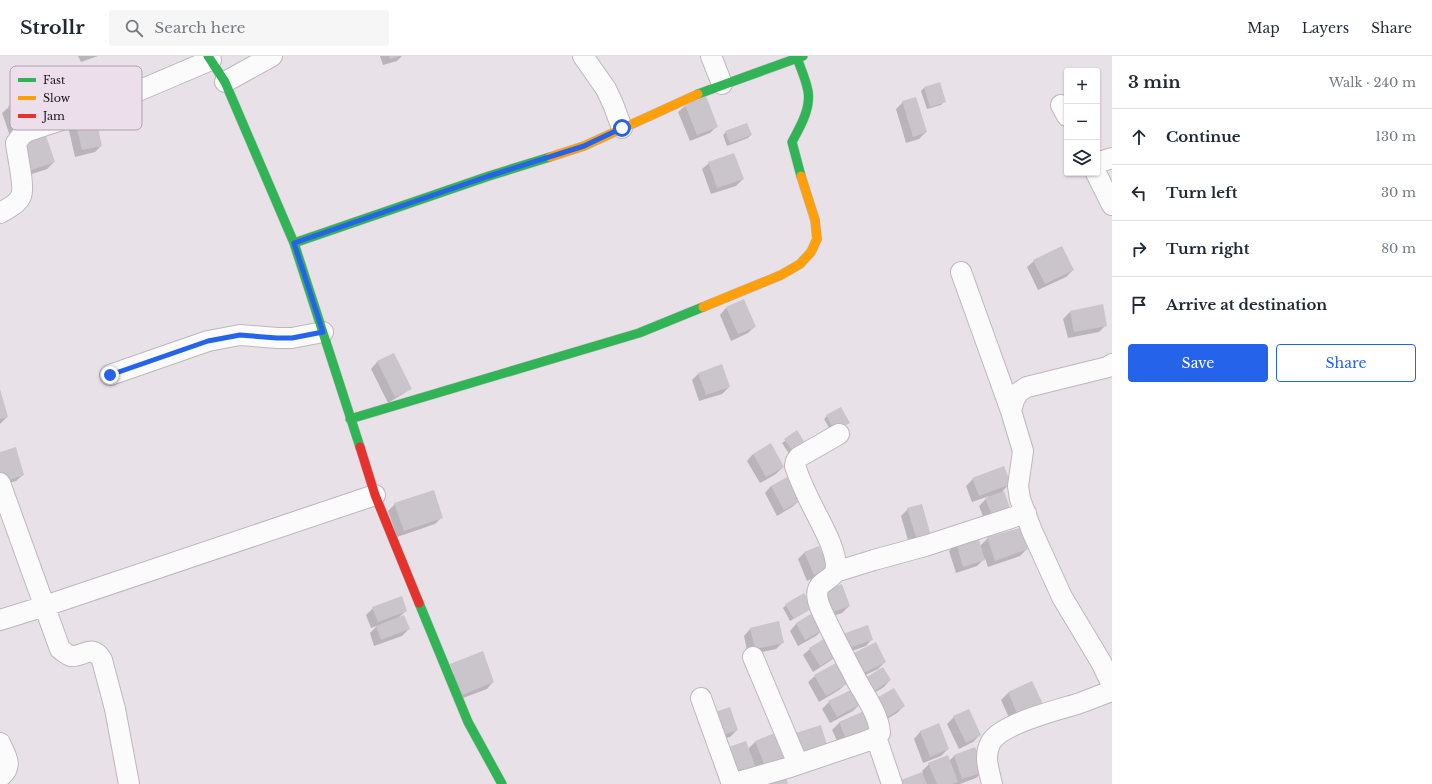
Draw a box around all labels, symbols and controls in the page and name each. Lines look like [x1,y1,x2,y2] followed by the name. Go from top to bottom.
[109,10,389,46] search box
[20,16,85,39] text: Strollr
[123,17,145,39] icon: search
[155,18,245,37] text: Search here
[1247,19,1280,37] text: Map
[1302,19,1349,37] text: Layers
[1371,19,1412,37] text: Share
[10,66,142,130] legend
[1064,68,1100,176] map controls
[1064,68,1100,104] button: +
[1128,72,1181,93] text: 3 min
[43,73,66,87] text: Fast
[1329,74,1416,91] text: Walk · 240 m
[43,91,71,105] text: Slow
[1064,104,1100,140] button: −
[41,109,65,123] text: Jam
[613,119,631,137] route start
[1128,126,1150,148] icon: ahead
[1166,127,1241,146] text: Continue
[1375,128,1416,145] text: 130 m
[1064,140,1100,176] button: layers
[1128,182,1150,204] icon: left
[1166,183,1237,202] text: Turn left
[1381,184,1416,201] text: 30 m
[1128,238,1150,260] icon: right
[1166,239,1249,258] text: Turn right
[1381,240,1416,257] text: 80 m
[1128,294,1150,316] icon: arrive
[1166,295,1327,314] text: Arrive at destination
[1128,344,1268,382] button: Save
[1276,344,1416,382] button: Share
[101,366,119,384] route end

